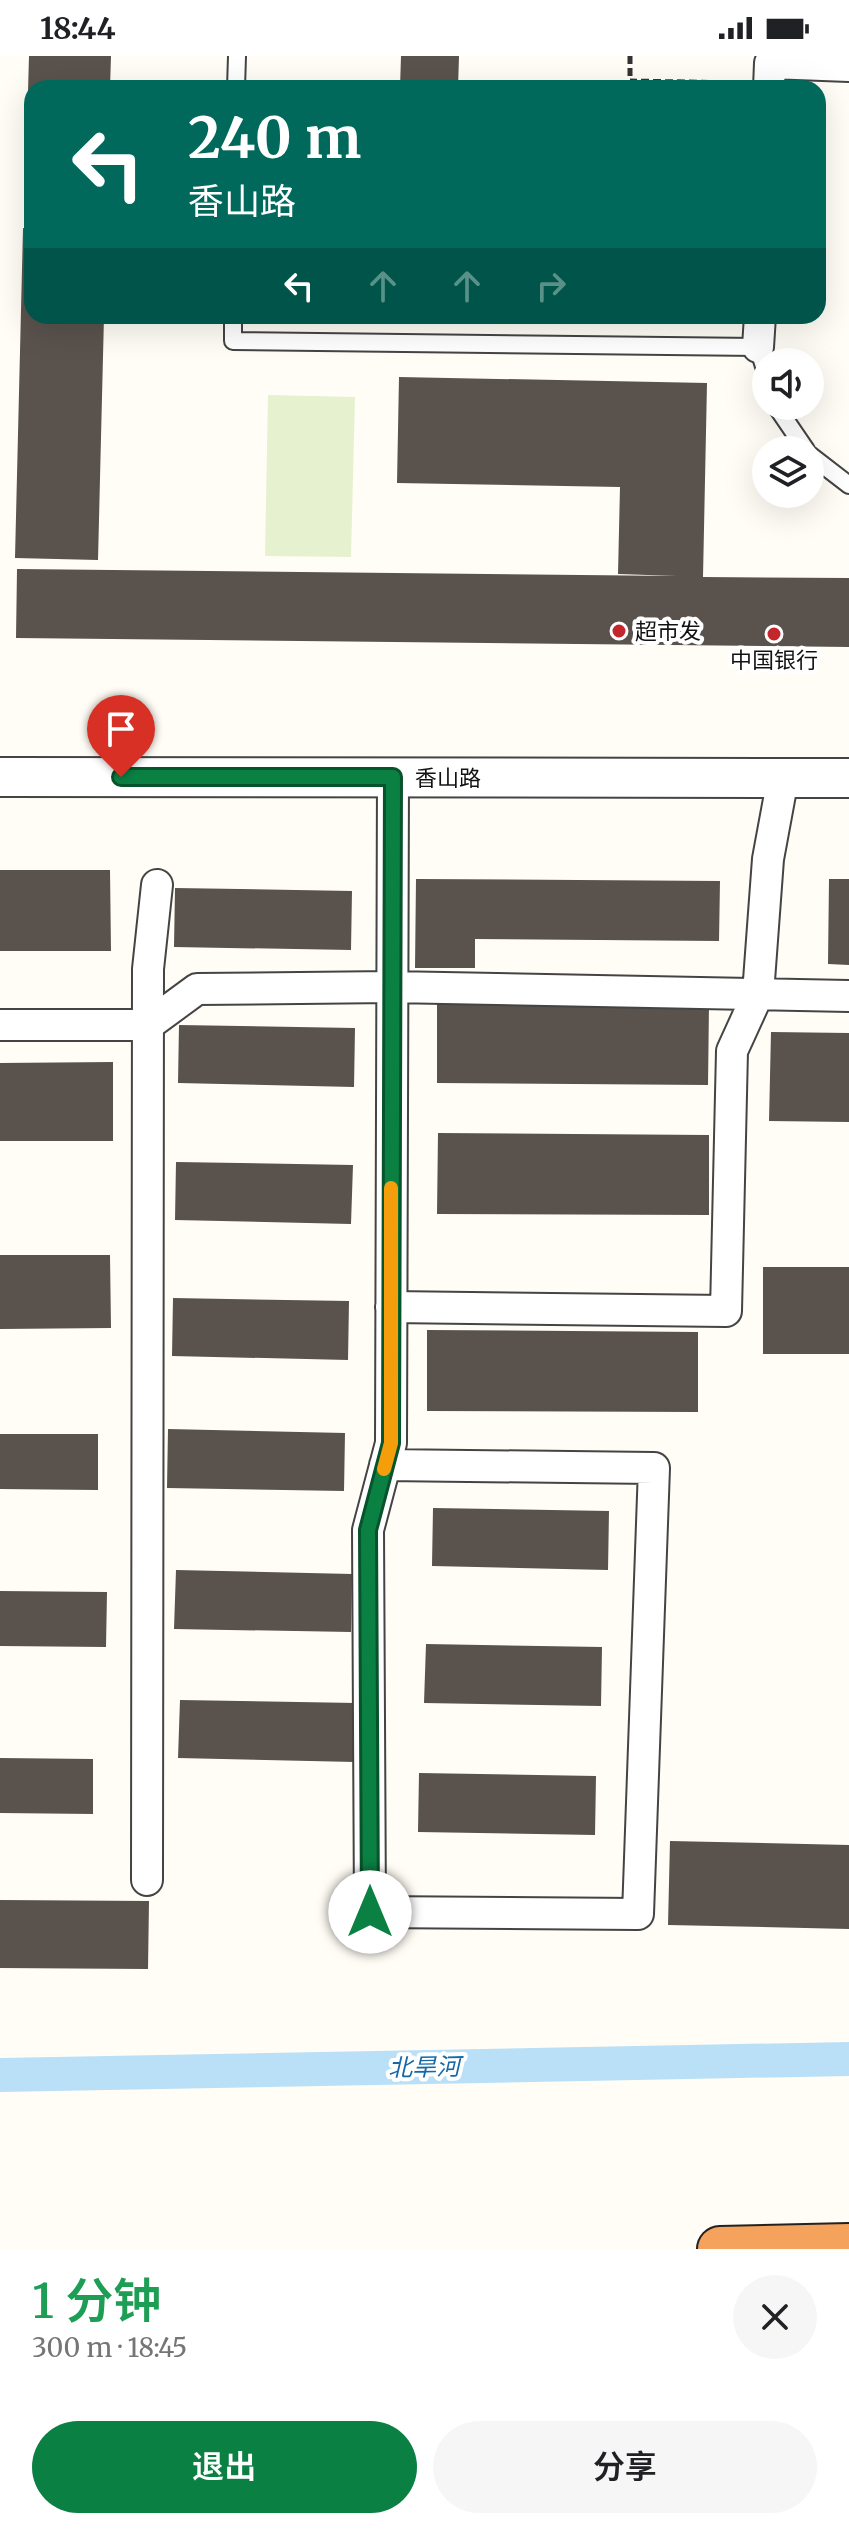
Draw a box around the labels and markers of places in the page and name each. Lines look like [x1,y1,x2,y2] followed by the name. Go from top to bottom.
[635,617,701,645] place label: 超市发
[610,622,628,640] marker: 超市发
[765,625,783,643] marker: 中国银行
[730,646,818,674] place label: 中国银行
[87,695,155,777] pin

